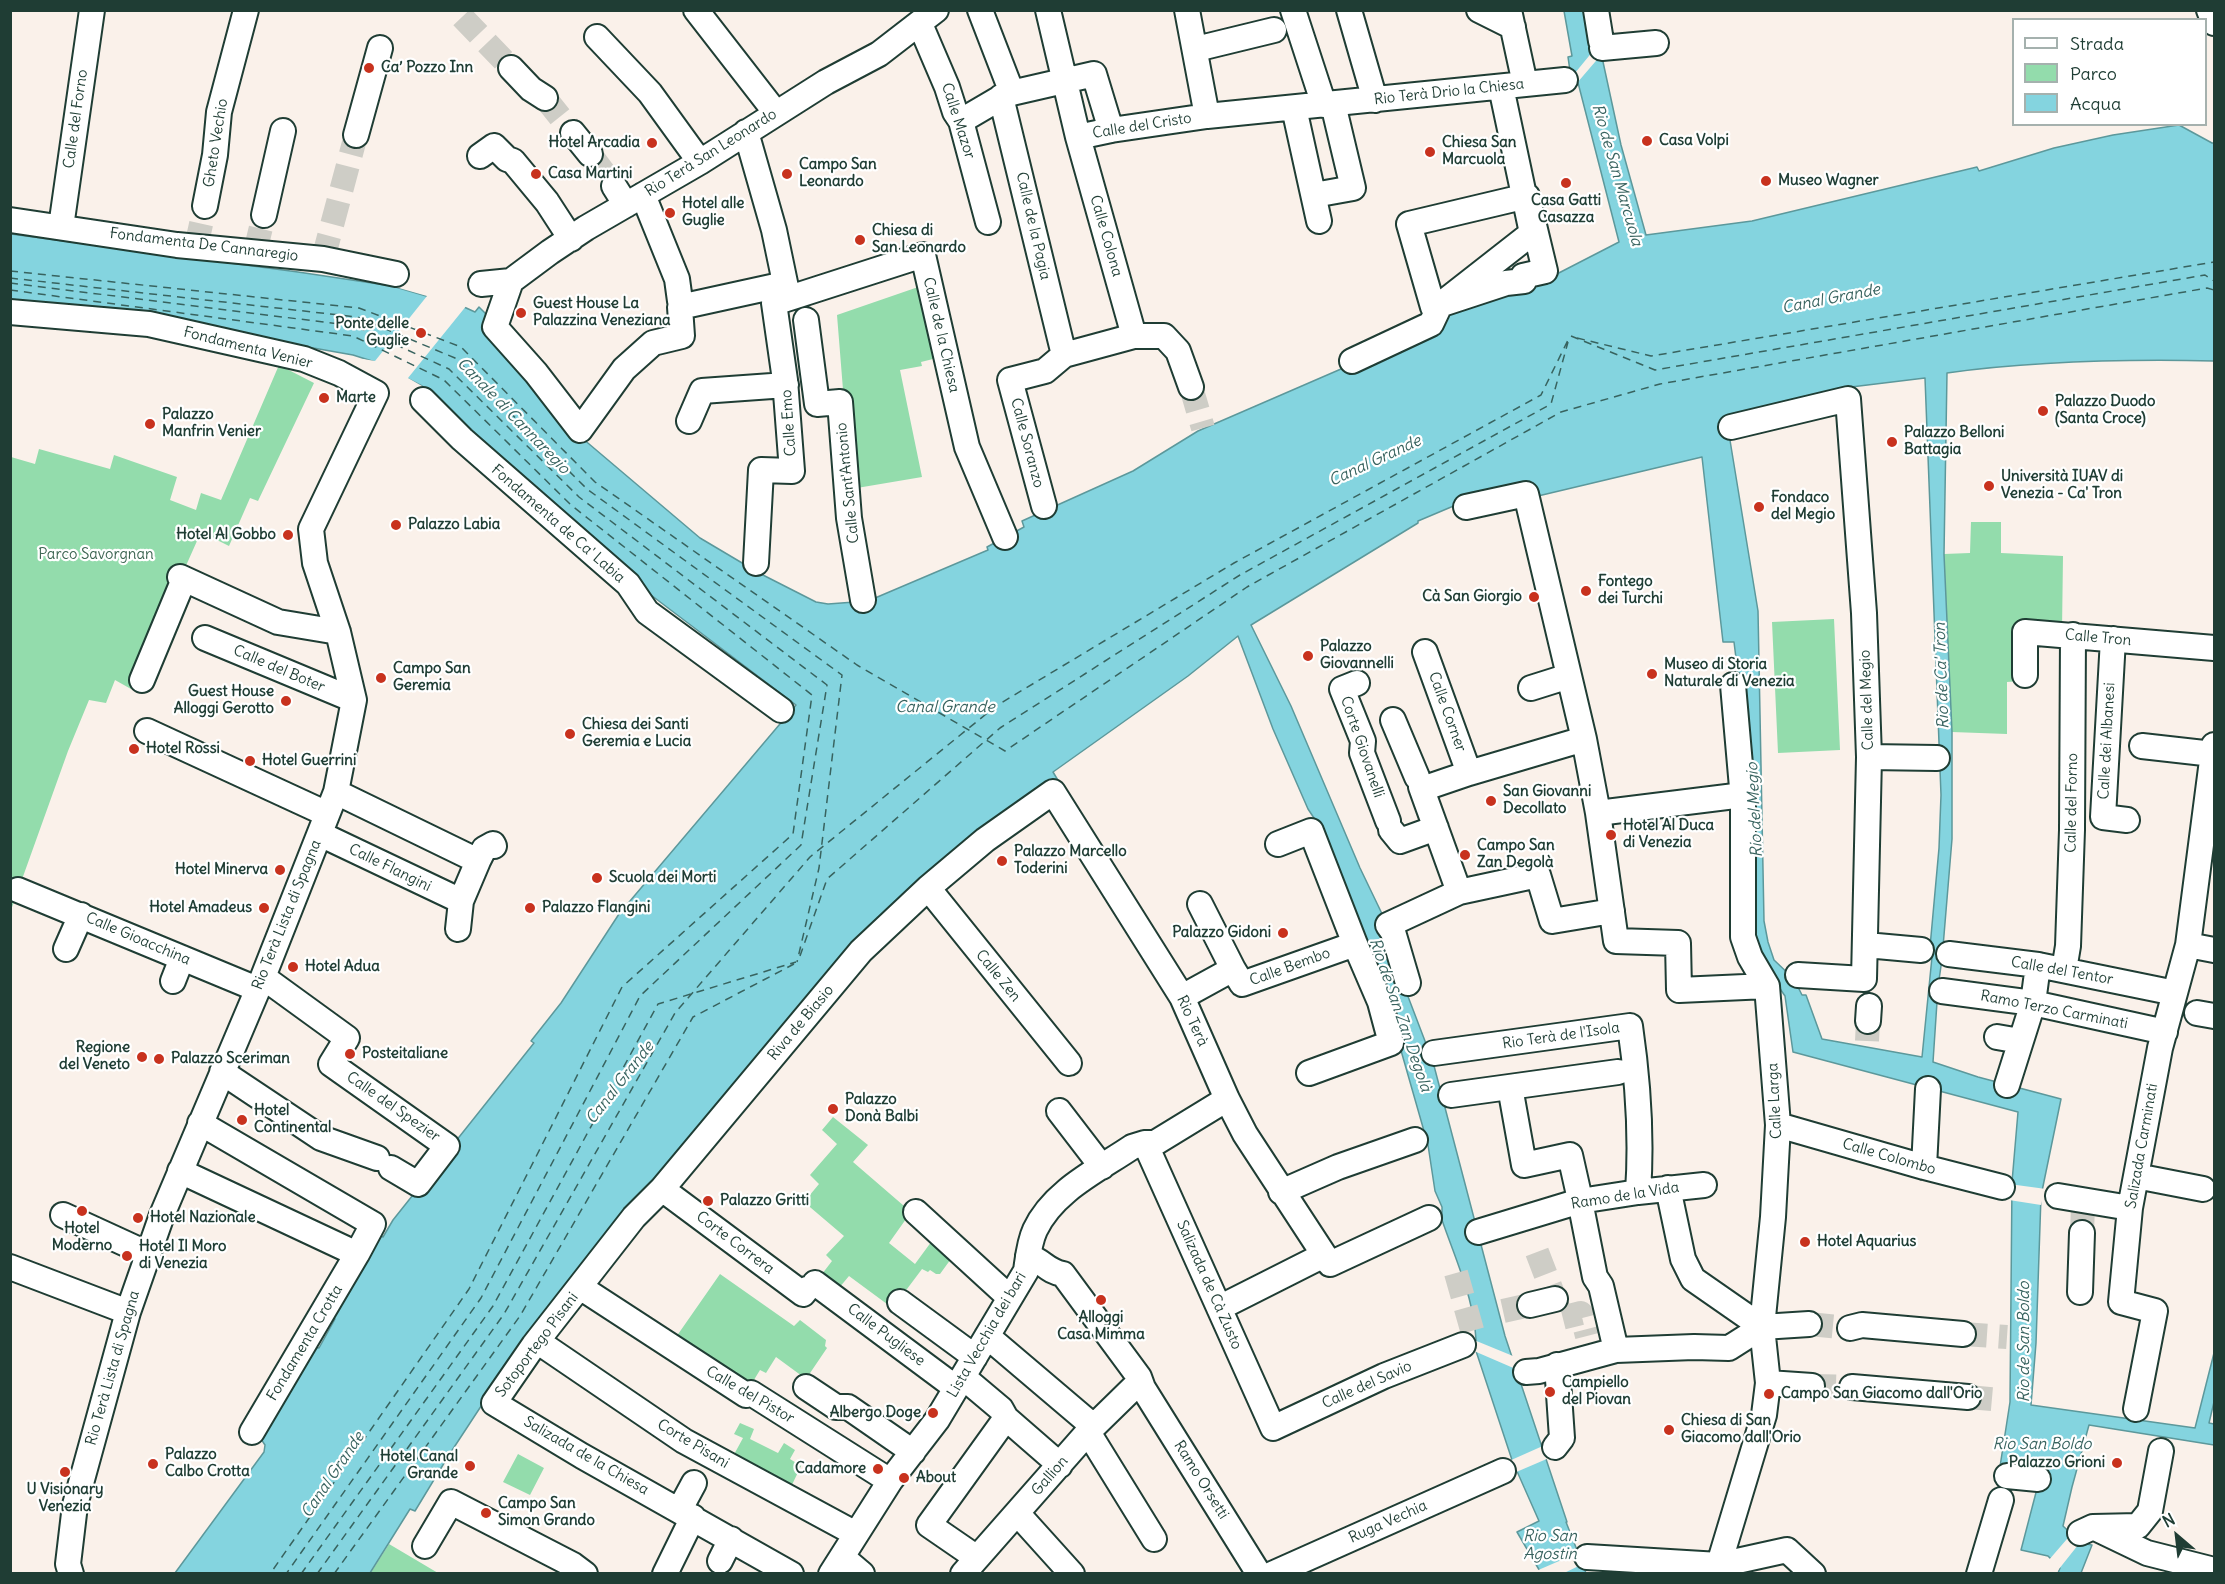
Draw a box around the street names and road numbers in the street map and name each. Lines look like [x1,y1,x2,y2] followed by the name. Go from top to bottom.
[60,68,92,170] street label: Calle del Forno
[1373,75,1525,109] street label: Rio Terà Drio la Chiesa
[937,81,979,161] street label: Calle Mazor
[200,97,232,189] street label: Gheto Vechio
[642,105,780,201] street label: Rio Terà San Leonardo
[1091,109,1193,143] street label: Calle del Cristo
[1012,170,1054,282] street label: Calle de la Pagia
[1086,193,1126,279] street label: Calle Colona
[109,225,299,265] street label: Fondamenta De Cannaregio
[919,276,963,394] street label: Calle de la Chiesa
[182,323,314,373] street label: Fondamenta Venier
[778,389,800,457] street label: Calle Emo
[1006,396,1048,490] street label: Calle Soranzo
[833,422,863,544] street label: Calle Sant'Antonio
[487,461,629,587] street label: Fondamenta de Ca' Labia
[2064,626,2132,650] street label: Calle Tron
[231,642,327,696] street label: Calle del Boter
[1856,649,1878,751] street label: Calle del Megio
[1424,670,1470,754] street label: Calle Corner
[2095,682,2119,800] street label: Calle dei Albanesi
[1336,694,1388,800] street label: Corte Giovanelli
[2062,753,2082,853] street label: Calle del Forno
[249,837,325,993] street label: Rio Terà Lista di Spagna
[346,840,434,896] street label: Calle Flangini
[83,909,193,969] street label: Calle Gioacchina
[1247,944,1333,990] street label: Calle Bembo
[972,946,1024,1006] street label: Calle Zen
[2009,953,2115,989] street label: Calle del Tentor
[764,982,838,1064] street label: Riva de Biasio
[1979,987,2129,1033] street label: Ramo Terzo Carminati
[1172,993,1212,1049] street label: Rio Terà
[1501,1019,1621,1053] street label: Rio Terà de l'Isola
[1764,1062,1786,1140] street label: Calle Larga
[343,1068,443,1146] street label: Calle del Spezier
[2122,1082,2162,1210] street label: Salizada Carminati
[1840,1135,1938,1179] street label: Calle Colombo
[1570,1179,1680,1213] street label: Ramo de la Vida
[692,1208,778,1278] street label: Corte Correra
[1172,1218,1246,1352] street label: Salizada de Cà Zusto
[944,1269,1030,1401] street label: Lista Vecchia dei bari
[263,1282,347,1404] street label: Fondamenta Crotta
[82,1289,144,1447] street label: Rio Terà Lista di Spagna
[492,1289,582,1401] street label: Sotoportego Pisani
[844,1300,928,1370] street label: Calle Pugliese
[1319,1357,1415,1413] street label: Calle del Savio
[703,1362,797,1428] street label: Calle del Pistor
[520,1413,652,1499] street label: Salizada de la Chiesa
[654,1416,732,1472] street label: Corte Pisani
[1170,1437,1232,1523] street label: Ramo Orsetti
[1028,1453,1072,1499] street label: Gallion
[1346,1497,1430,1547] street label: Ruga Vechia

